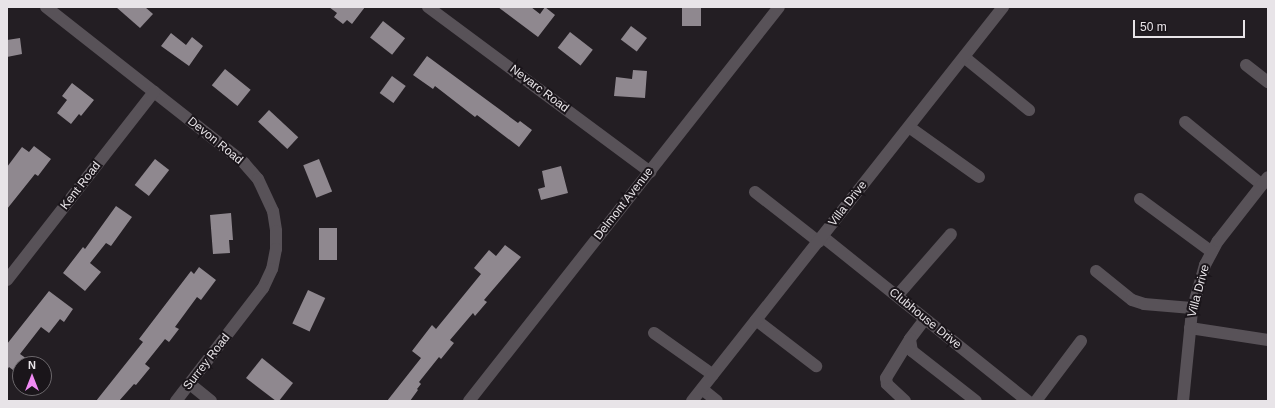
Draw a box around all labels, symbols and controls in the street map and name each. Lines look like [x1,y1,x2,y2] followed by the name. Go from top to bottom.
[1135,12,1247,38] scale bar
[1140,20,1167,34] text: 50 m
[507,62,571,116] street label: Nevarc Road
[185,114,245,168] street label: Devon Road
[58,159,104,213] street label: Kent Road
[591,165,657,243] street label: Delmont Avenue
[826,178,870,230] street label: Villa Drive
[1185,263,1213,319] street label: Villa Drive
[886,285,964,353] street label: Clubhouse Drive
[181,331,233,393] street label: Surrey Road
[12,356,52,396] north arrow
[28,359,36,371] text: N

